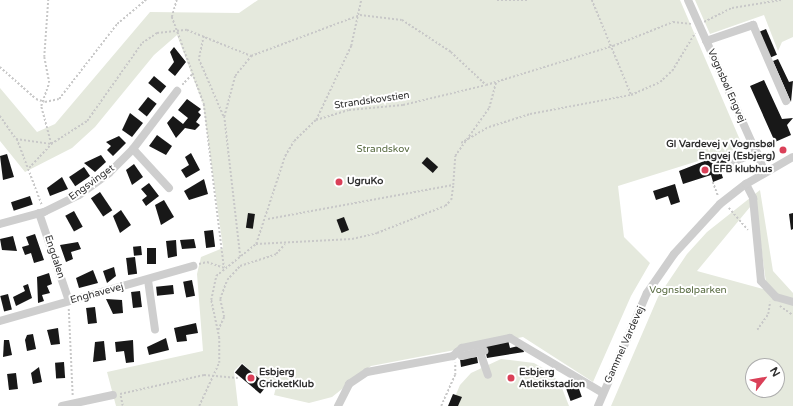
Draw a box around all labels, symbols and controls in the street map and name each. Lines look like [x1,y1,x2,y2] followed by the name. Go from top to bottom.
[704,47,748,125] street label: Vognsbøl Engvej
[334,90,410,112] street label: Strandskovstien
[666,138,775,162] place label: Gl Vardevej v Vognsbøl Engvej (Esbjerg)
[356,144,410,156] park label: Strandskov
[778,145,788,155] marker: Gl Vardevej v Vognsbøl Engvej (Esbjerg)
[67,163,117,203] street label: Engsvinget
[713,164,772,176] place label: EFB klubhus
[700,165,710,175] marker: EFB klubhus
[347,176,383,188] place label: UgruKo
[334,177,344,187] marker: UgruKo
[41,234,67,280] street label: Engdalen
[69,281,125,307] street label: Enghavevej
[649,285,727,297] park label: Vognsbølparken
[603,304,647,386] street label: Gammel Vardevej
[745,358,785,398] north arrow
[767,365,783,379] text: N
[259,366,314,390] place label: Esbjerg CricketKlub
[519,366,585,390] place label: Esbjerg Atletikstadion
[246,373,256,383] marker: Esbjerg CricketKlub
[506,373,516,383] marker: Esbjerg Atletikstadion

